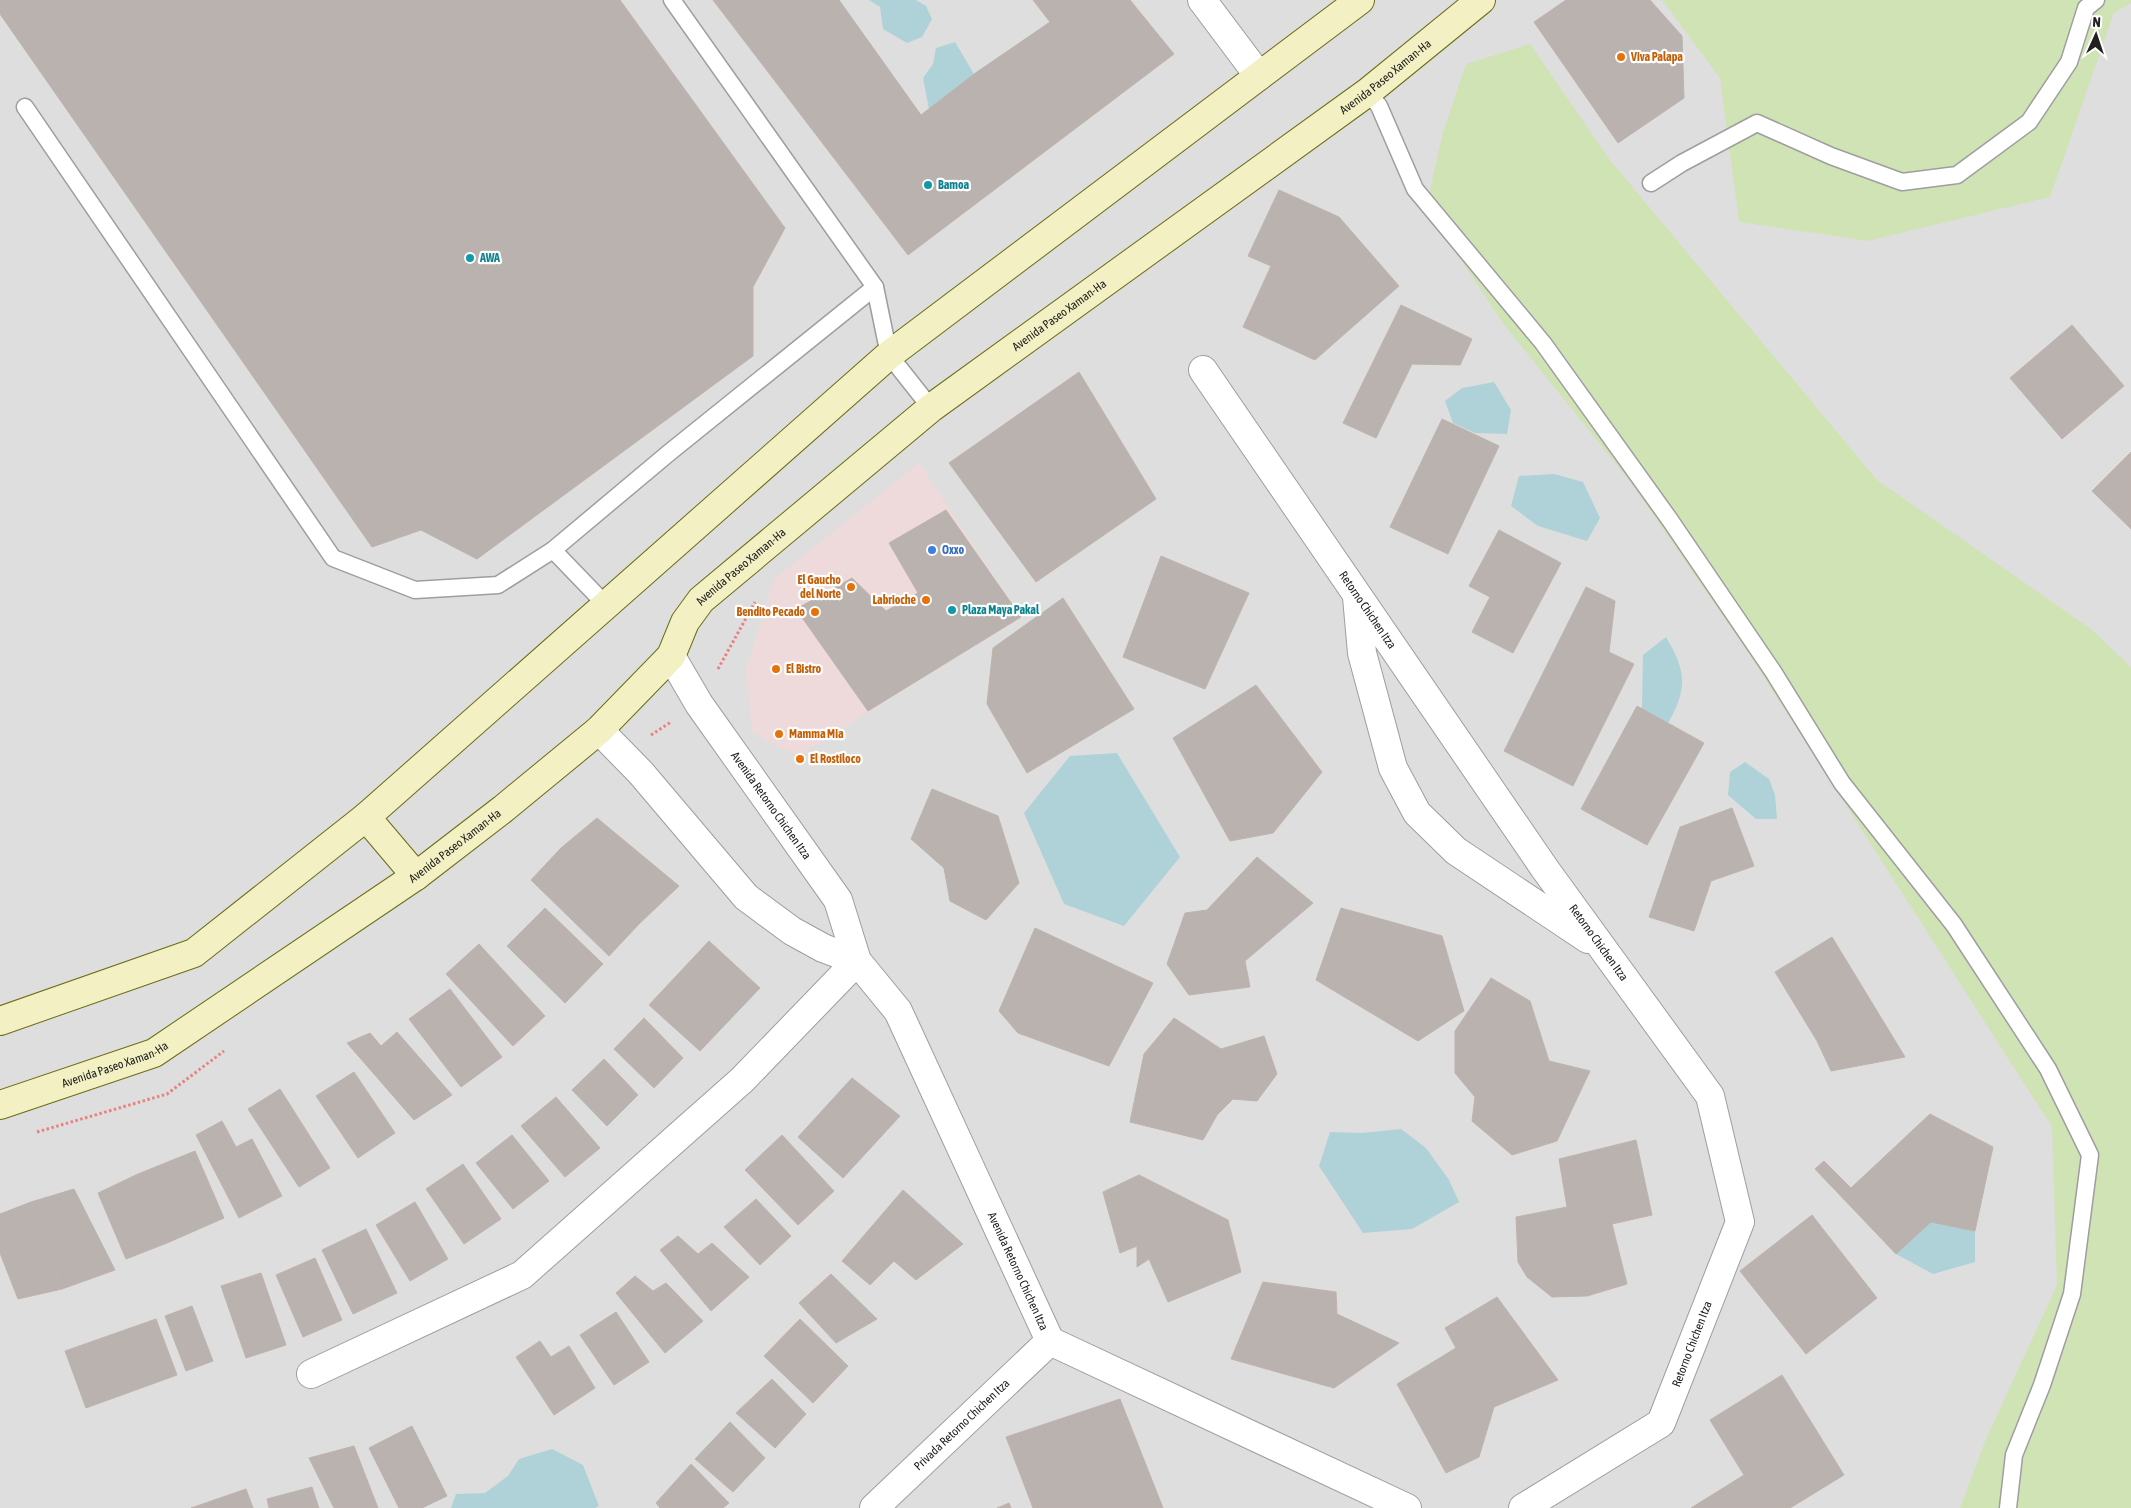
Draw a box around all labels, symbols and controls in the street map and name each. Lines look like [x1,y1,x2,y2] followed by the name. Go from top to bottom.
[2071,10,2121,60] north arrow
[2092,14,2101,30] text: N
[1337,37,1434,117] street label: Avenida Paseo Xaman-Ha
[1630,50,1683,64] place label: Viva Palapa
[1615,51,1627,63] marker: Viva Palapa
[938,178,970,192] place label: Bamoa
[922,179,934,191] marker: Bamoa
[479,251,500,265] place label: AWA
[464,252,476,264] marker: AWA
[1010,277,1109,354] street label: Avenida Paseo Xaman-Ha
[693,525,789,608] street label: Avenida Paseo Xaman-Ha
[942,543,965,557] place label: Oxxo
[926,544,938,556] marker: Oxxo
[1336,569,1399,651] street label: Retorno Chichen Itza
[797,573,842,601] place label: El Gaucho del Norte
[845,581,857,593] marker: El Gaucho del Norte
[872,593,917,607] place label: Labrioche
[920,594,932,606] marker: Labrioche
[962,603,1040,617] place label: Plaza Maya Pakal
[946,604,958,616] marker: Plaza Maya Pakal
[736,605,805,619] place label: Bendito Pecado
[809,606,821,618] marker: Bendito Pecado
[786,662,822,676] place label: El Bistro
[770,663,782,675] marker: El Bistro
[789,727,844,741] place label: Mamma Mia
[773,728,785,740] marker: Mamma Mia
[728,749,814,862] street label: Avenida Retorno Chichen Itza
[810,752,861,766] place label: El Rostiloco
[794,753,806,765] marker: El Rostiloco
[406,806,504,886] street label: Avenida Paseo Xaman-Ha
[1566,902,1631,983] street label: Retorno Chichen Itza
[60,1038,171,1091] street label: Avenida Paseo Xaman-Ha
[985,1210,1051,1333] street label: Avenida Retorno Chichen Itza
[1669,1299,1715,1389] street label: Retorno Chichen Itza
[911,1376,1012,1473] street label: Privada Retorno Chichen Itza

